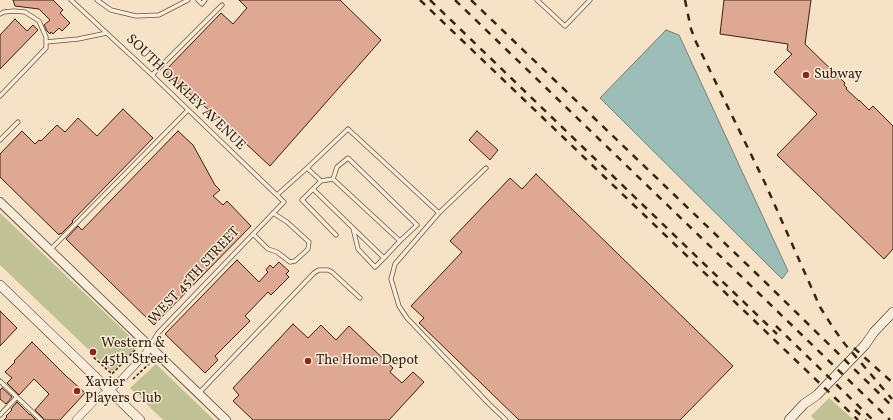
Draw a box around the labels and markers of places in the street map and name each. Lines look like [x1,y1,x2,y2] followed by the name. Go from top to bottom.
[814,67,862,83] place label: Subway
[801,70,811,80] marker: Subway
[101,336,168,368] place label: Western & 45th Street
[88,347,98,357] marker: Western & 45th Street
[316,353,419,369] place label: The Home Depot
[303,356,313,366] marker: The Home Depot
[85,375,161,408] place label: Xavier Players Club
[72,386,82,396] marker: Xavier Players Club

